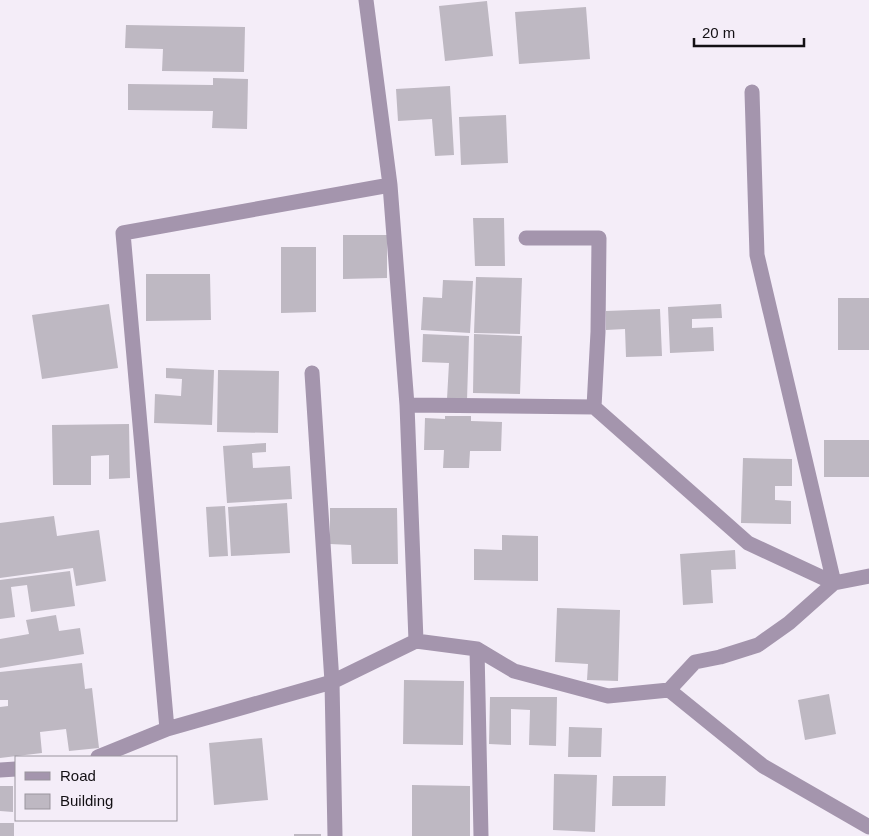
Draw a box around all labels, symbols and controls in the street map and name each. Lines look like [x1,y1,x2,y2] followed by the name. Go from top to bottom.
[694,15,804,47] scale bar
[702,24,735,41] text: 20 m
[15,756,178,821] legend
[60,767,96,784] text: Road
[60,792,113,809] text: Building

